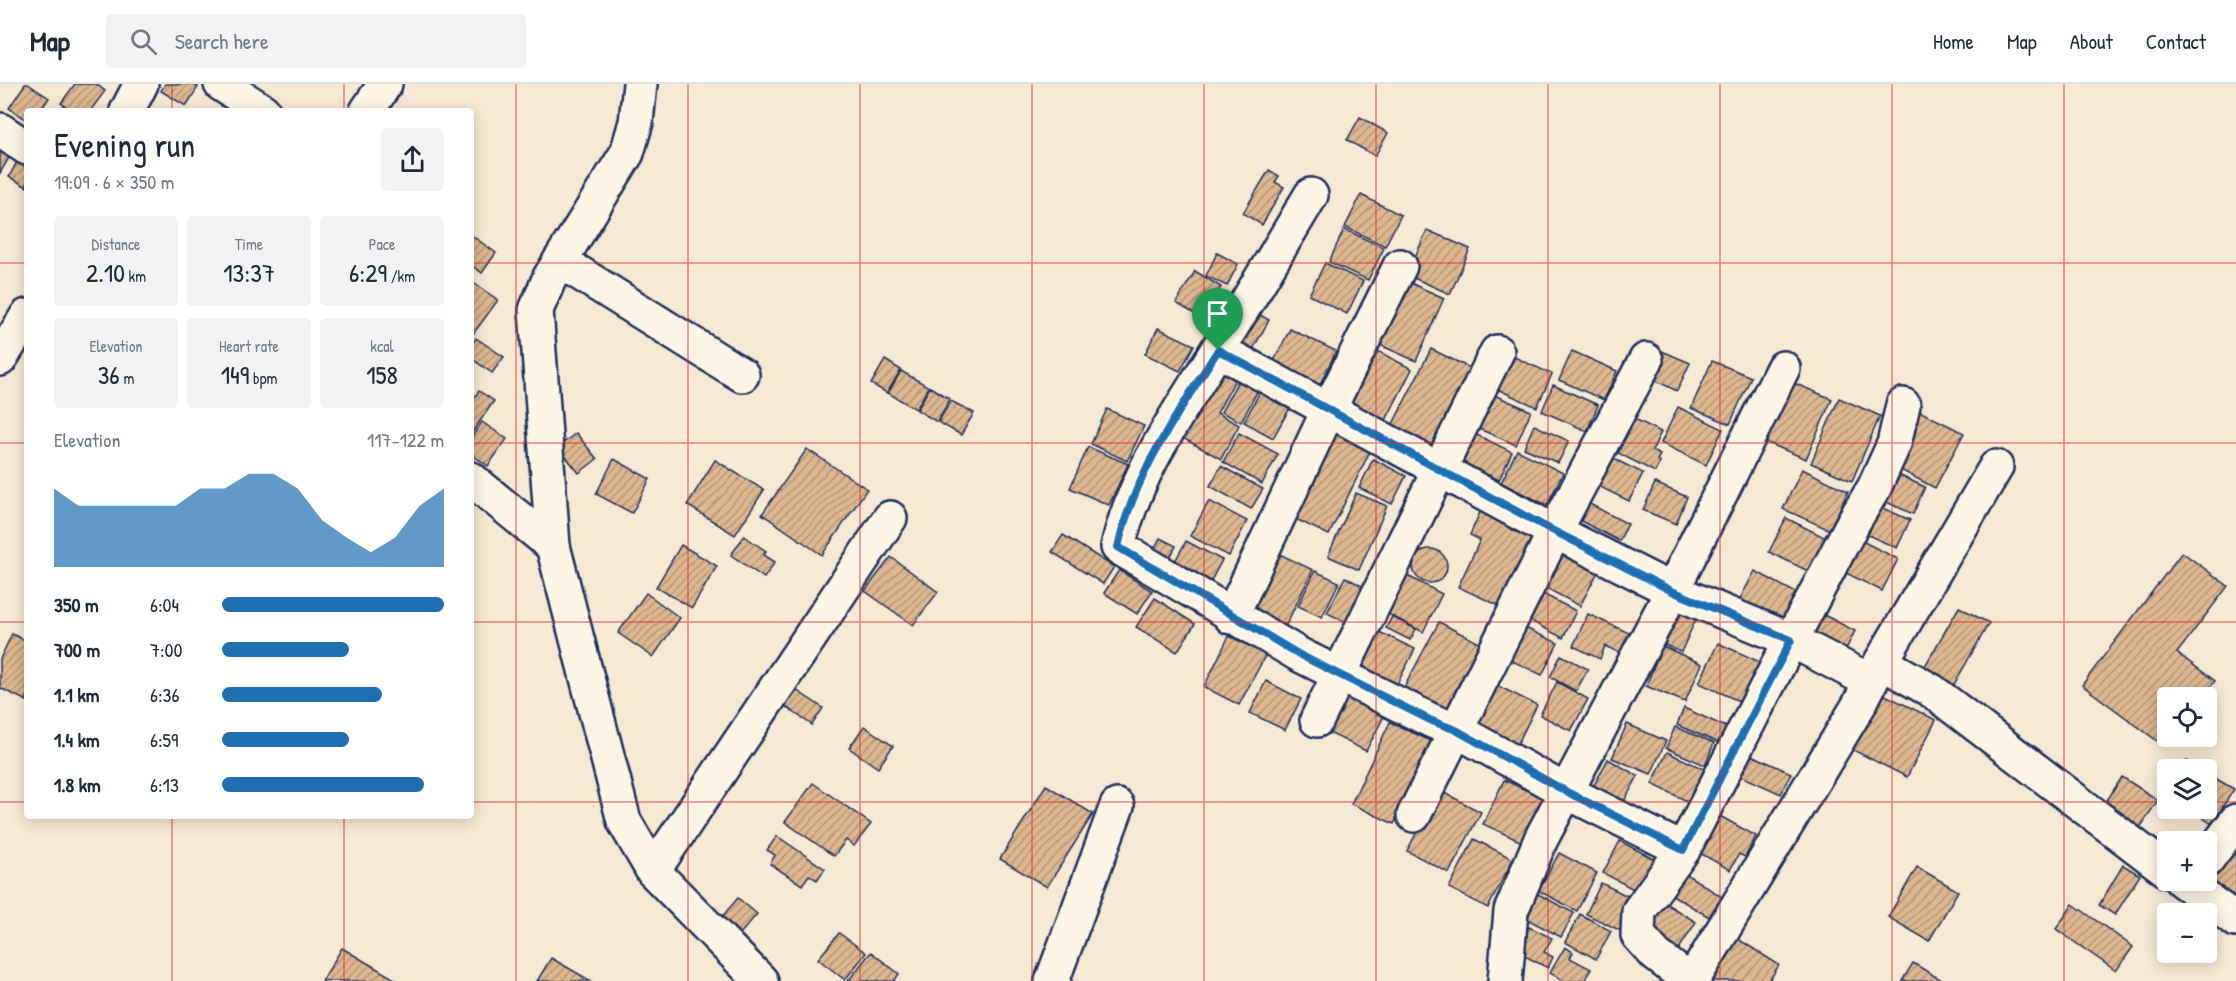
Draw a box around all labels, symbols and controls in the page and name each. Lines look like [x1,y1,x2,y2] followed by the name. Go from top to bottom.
[106,14,526,68] search box
[30,22,70,60] text: Map
[127,25,160,58] icon: search
[175,26,269,56] text: Search here
[1933,27,1974,56] text: Home
[2007,27,2037,56] text: Map
[2070,27,2113,56] text: About
[2146,27,2206,56] text: Contact
[54,123,195,167] text: Evening run
[381,128,444,191] button: share
[54,168,174,195] text: 19:09 · 6 × 350 m
[92,233,140,255] text: Distance
[235,233,263,255] text: Time
[369,233,395,255] text: Pace
[86,255,125,290] text: 2.10
[223,255,275,290] text: 13:37
[349,255,387,290] text: 6:29
[125,265,146,287] text: km
[387,265,415,287] text: /km
[1192,288,1243,350] pin
[1201,297,1234,330] icon: arrive
[89,335,143,357] text: Elevation
[219,335,279,357] text: Heart rate
[370,335,394,357] text: kcal
[98,357,120,392] text: 36
[221,357,249,392] text: 149
[366,357,398,392] text: 158
[120,367,134,389] text: m
[249,367,277,389] text: bpm
[54,426,120,453] text: Elevation
[367,426,444,453] text: 117–122 m
[54,591,99,618] text: 350 m
[150,591,179,618] text: 6:04
[54,636,100,663] text: 700 m
[150,636,182,663] text: 7:00
[54,681,99,708] text: 1.1 km
[150,681,180,708] text: 6:36
[2157,687,2217,963] map controls
[2157,687,2217,747] button: locate
[54,726,100,753] text: 1.4 km
[150,726,178,753] text: 6:59
[2157,759,2217,819] button: layers
[54,771,101,798] text: 1.8 km
[150,771,179,798] text: 6:13
[2157,831,2217,891] button: +
[2157,903,2217,963] button: −

